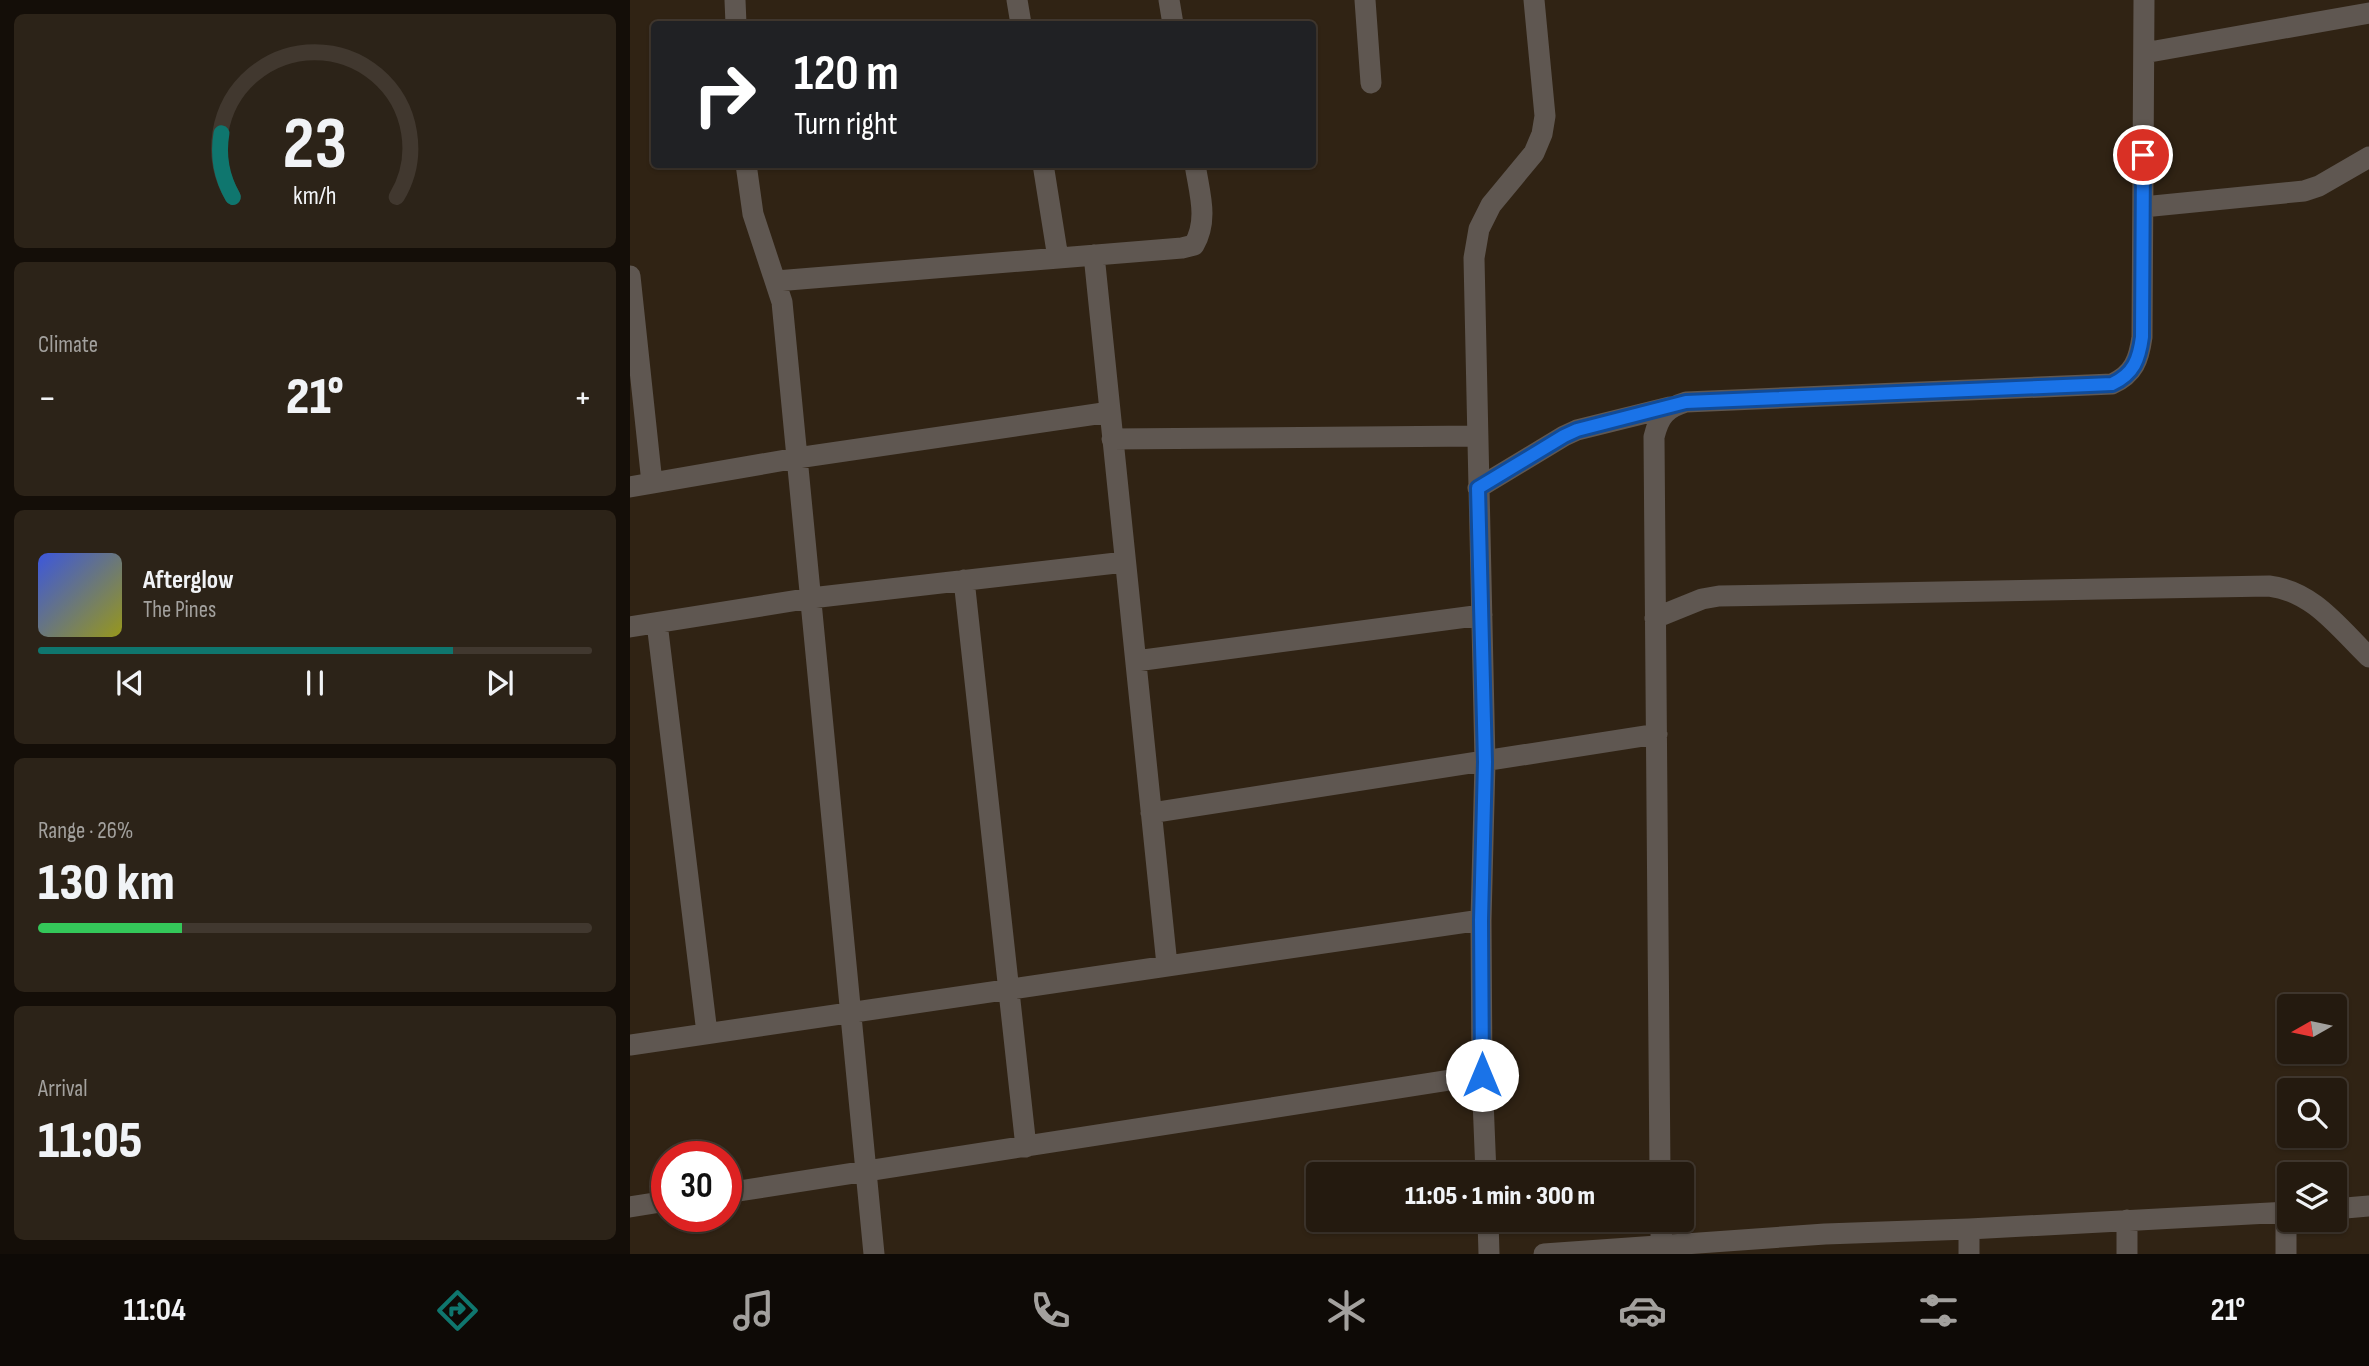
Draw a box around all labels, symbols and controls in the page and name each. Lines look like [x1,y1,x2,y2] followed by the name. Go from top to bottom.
[794,45,899,104] text: 120 m
[679,49,770,140] icon: right
[283,101,347,189] text: 23
[794,105,898,144] text: Turn right
[2113,125,2173,185] pin
[2124,136,2162,174] icon: arrive
[293,181,337,212] text: km/h
[38,331,98,359] text: Climate
[286,366,344,429] text: 21°
[38,376,57,421] text: −
[573,376,592,421] text: +
[143,565,234,596] text: Afterglow
[143,596,216,624] text: The Pines
[111,664,149,702] icon: previous
[296,664,334,702] icon: pause
[481,664,519,702] icon: next
[38,817,133,845] text: Range · 26%
[38,852,175,915] text: 130 km
[2277,994,2347,1064] north arrow
[2277,994,2347,1232] map controls
[1445,1038,1519,1112] position arrow
[38,1075,87,1103] text: Arrival
[2277,1078,2347,1148] button: search
[38,1110,142,1173] text: 11:05
[651,1141,742,1232] speed limit sign: 30
[2277,1162,2347,1232] button: layers
[1405,1181,1595,1212] text: 11:05 · 1 min · 300 m
[433,1286,482,1335] icon: directions
[729,1286,778,1335] icon: music
[1026,1286,1075,1335] icon: phone
[1322,1286,1371,1335] icon: climate
[1618,1286,1667,1335] icon: car
[1914,1286,1963,1335] icon: filters
[124,1291,186,1330] text: 11:04
[2211,1291,2245,1330] text: 21°

